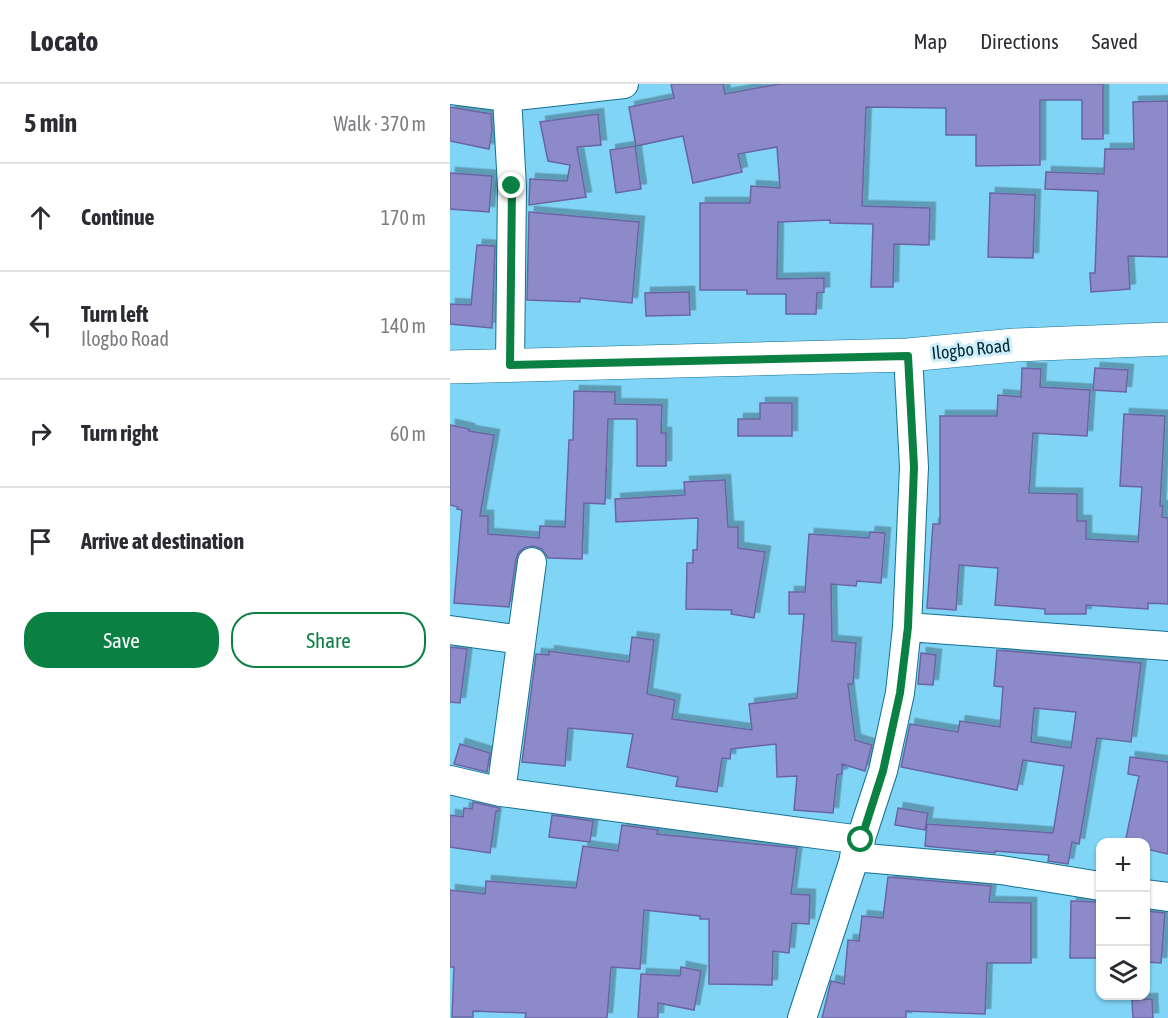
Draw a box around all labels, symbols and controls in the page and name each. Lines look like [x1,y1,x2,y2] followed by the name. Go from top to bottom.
[30,25,98,57] text: Locato
[913,29,947,53] text: Map
[980,29,1059,53] text: Directions
[1092,29,1138,53] text: Saved
[24,108,77,138] text: 5 min
[334,112,426,135] text: Walk · 370 m
[498,172,524,198] route end
[24,201,57,234] icon: ahead
[81,204,155,230] text: Continue
[381,206,426,229] text: 170 m
[81,301,148,327] text: Turn left
[24,309,57,342] icon: left
[381,314,426,337] text: 140 m
[81,327,169,350] text: Ilogbo Road
[931,334,1011,364] street label: Ilogbo Road
[24,417,57,450] icon: right
[81,420,158,446] text: Turn right
[390,422,426,445] text: 60 m
[24,525,57,558] icon: arrive
[81,528,244,554] text: Arrive at destination
[24,612,219,668] button: Save
[231,612,426,668] button: Share
[847,826,873,852] route start
[1096,838,1150,1000] map controls
[1096,838,1150,892] button: +
[1096,892,1150,946] button: −
[1096,946,1150,1000] button: layers

